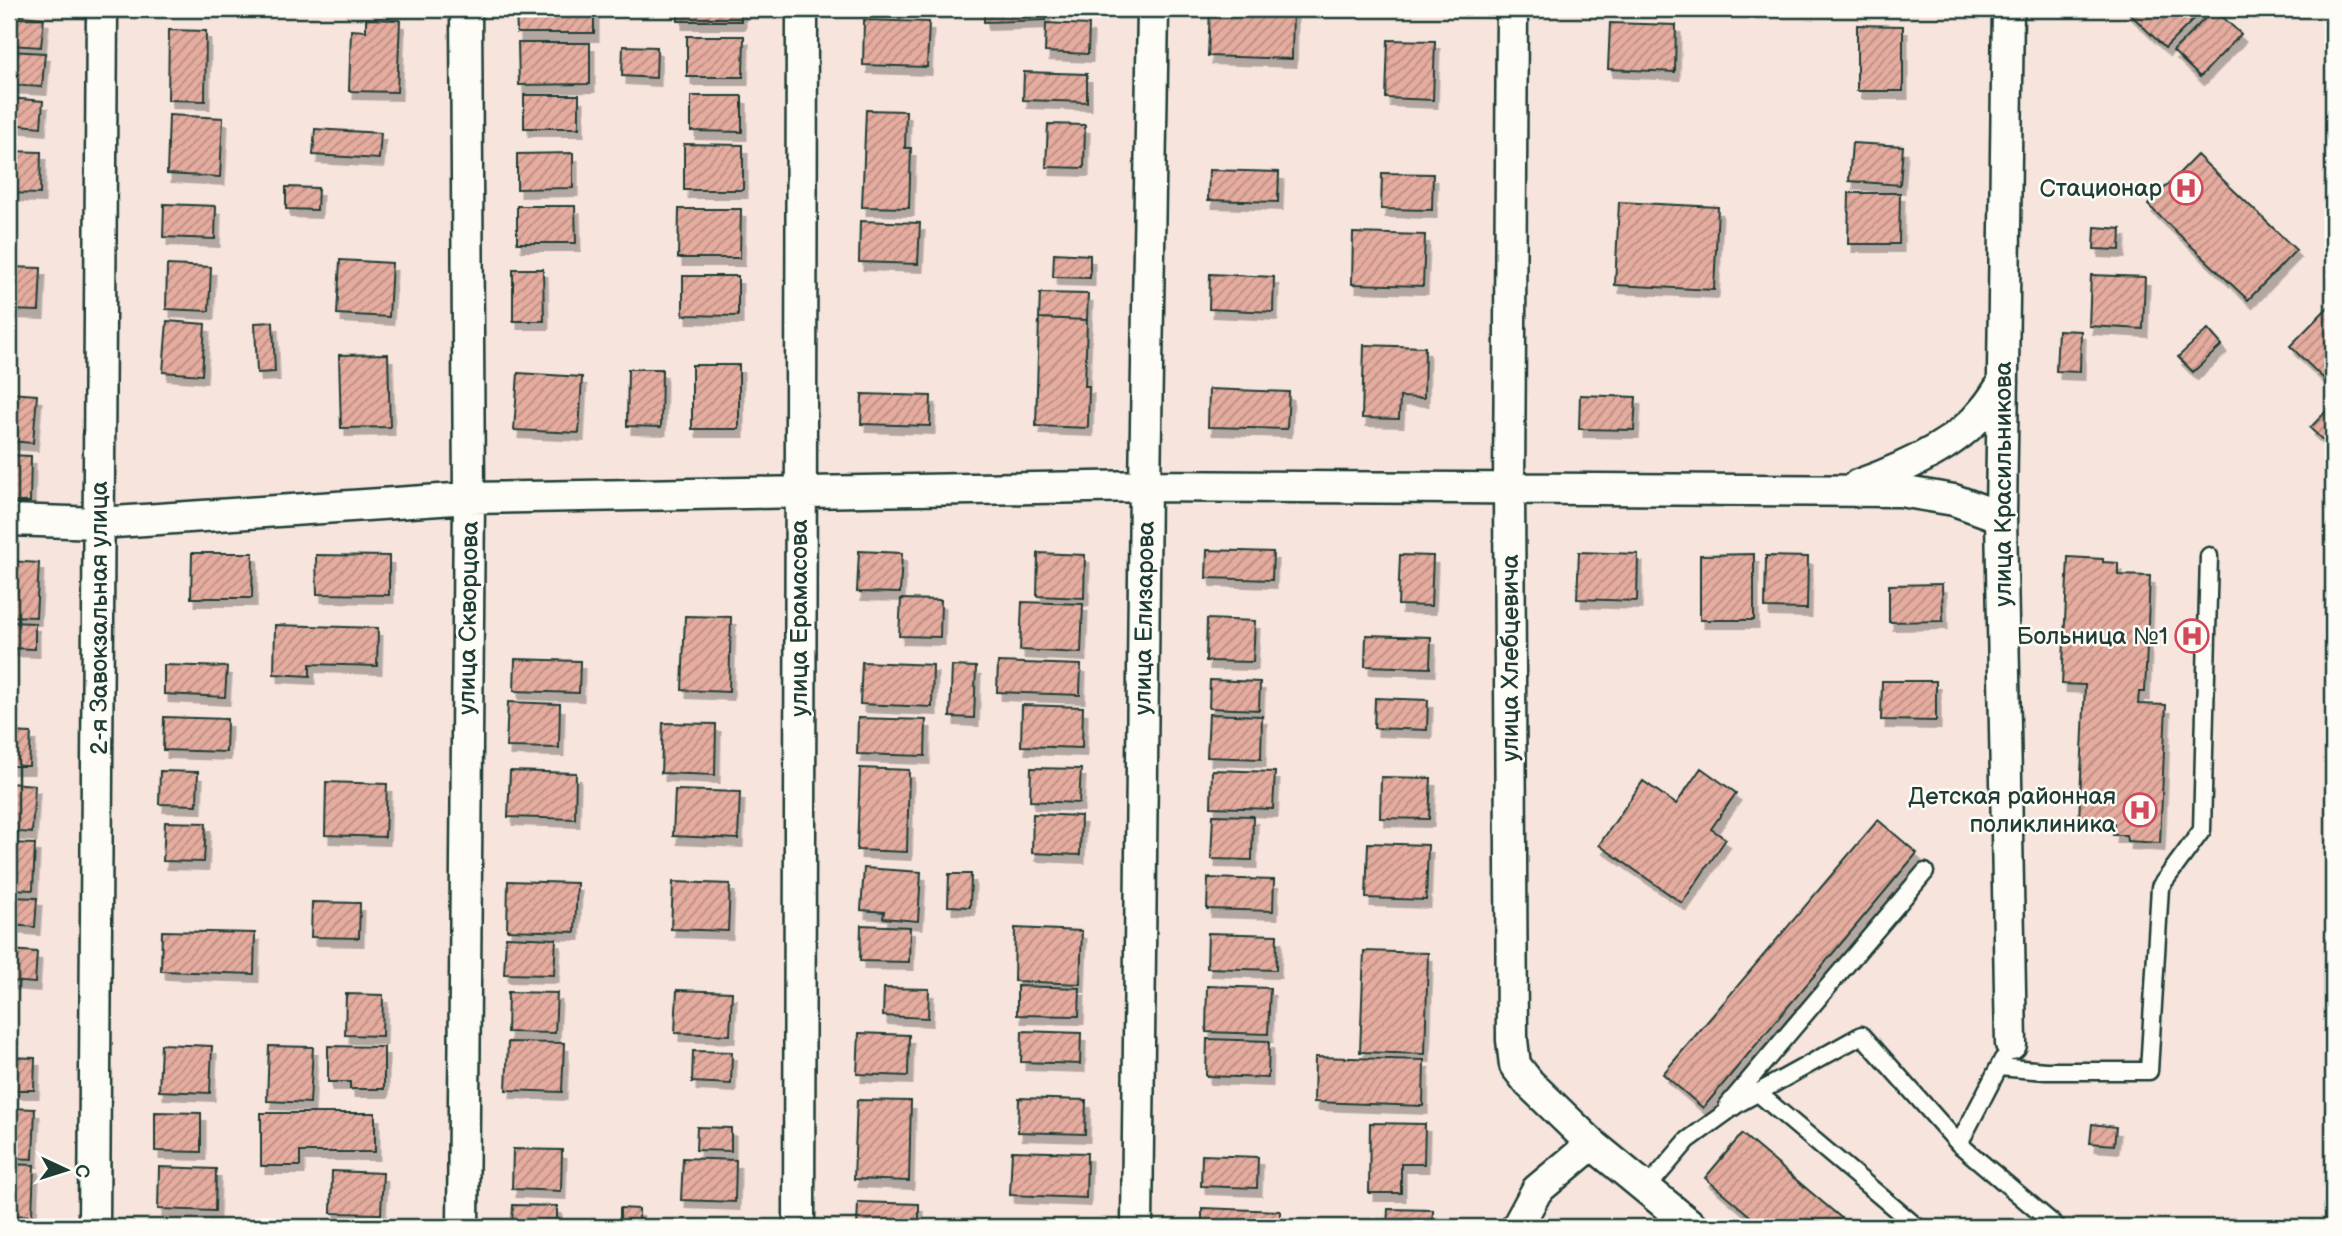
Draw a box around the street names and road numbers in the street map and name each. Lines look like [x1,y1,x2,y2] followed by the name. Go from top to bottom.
[1989,361,2018,607] street label: улица Красильникова
[85,481,114,755] street label: 2-я Завокзальная улица
[785,519,814,717] street label: улица Ерамасова
[452,521,485,715] street label: улица Скворцова
[1128,521,1161,715] street label: улица Елизарова
[1496,554,1525,762] street label: улица Хлебцевича

